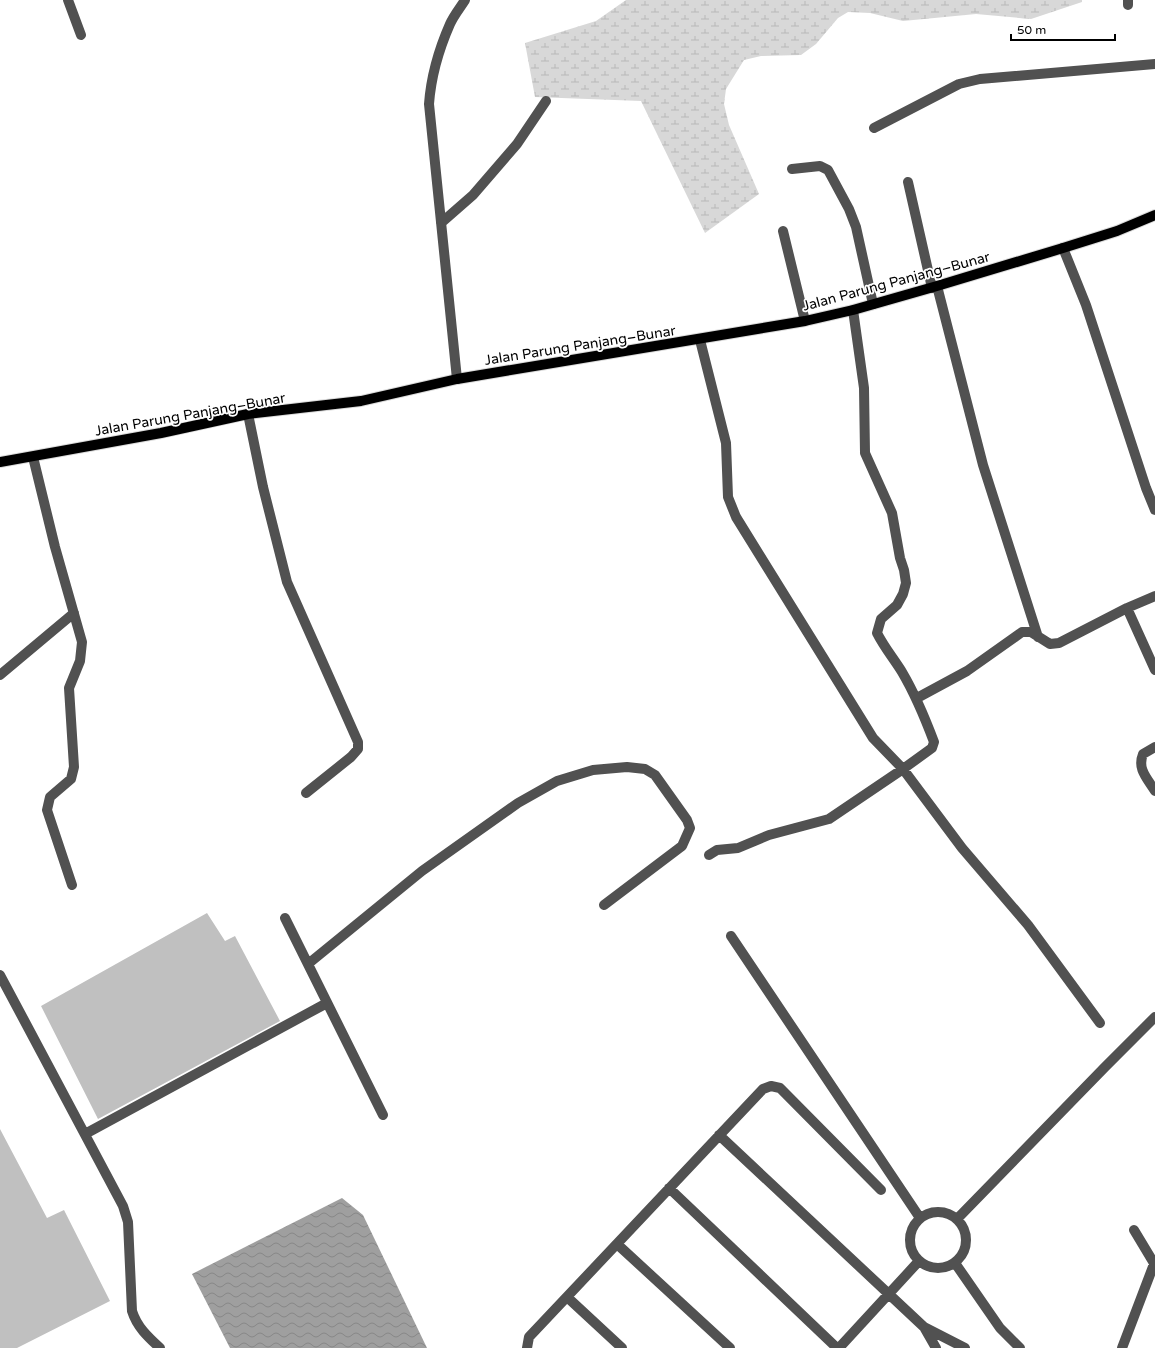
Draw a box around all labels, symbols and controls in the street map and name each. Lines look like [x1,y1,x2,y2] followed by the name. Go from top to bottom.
[1011,16,1115,42] scale bar
[1017,23,1046,37] text: 50 m
[801,248,992,315] street label: Jalan Parung Panjang–Bunar
[483,322,678,369] street label: Jalan Parung Panjang–Bunar
[93,389,287,440] street label: Jalan Parung Panjang–Bunar

